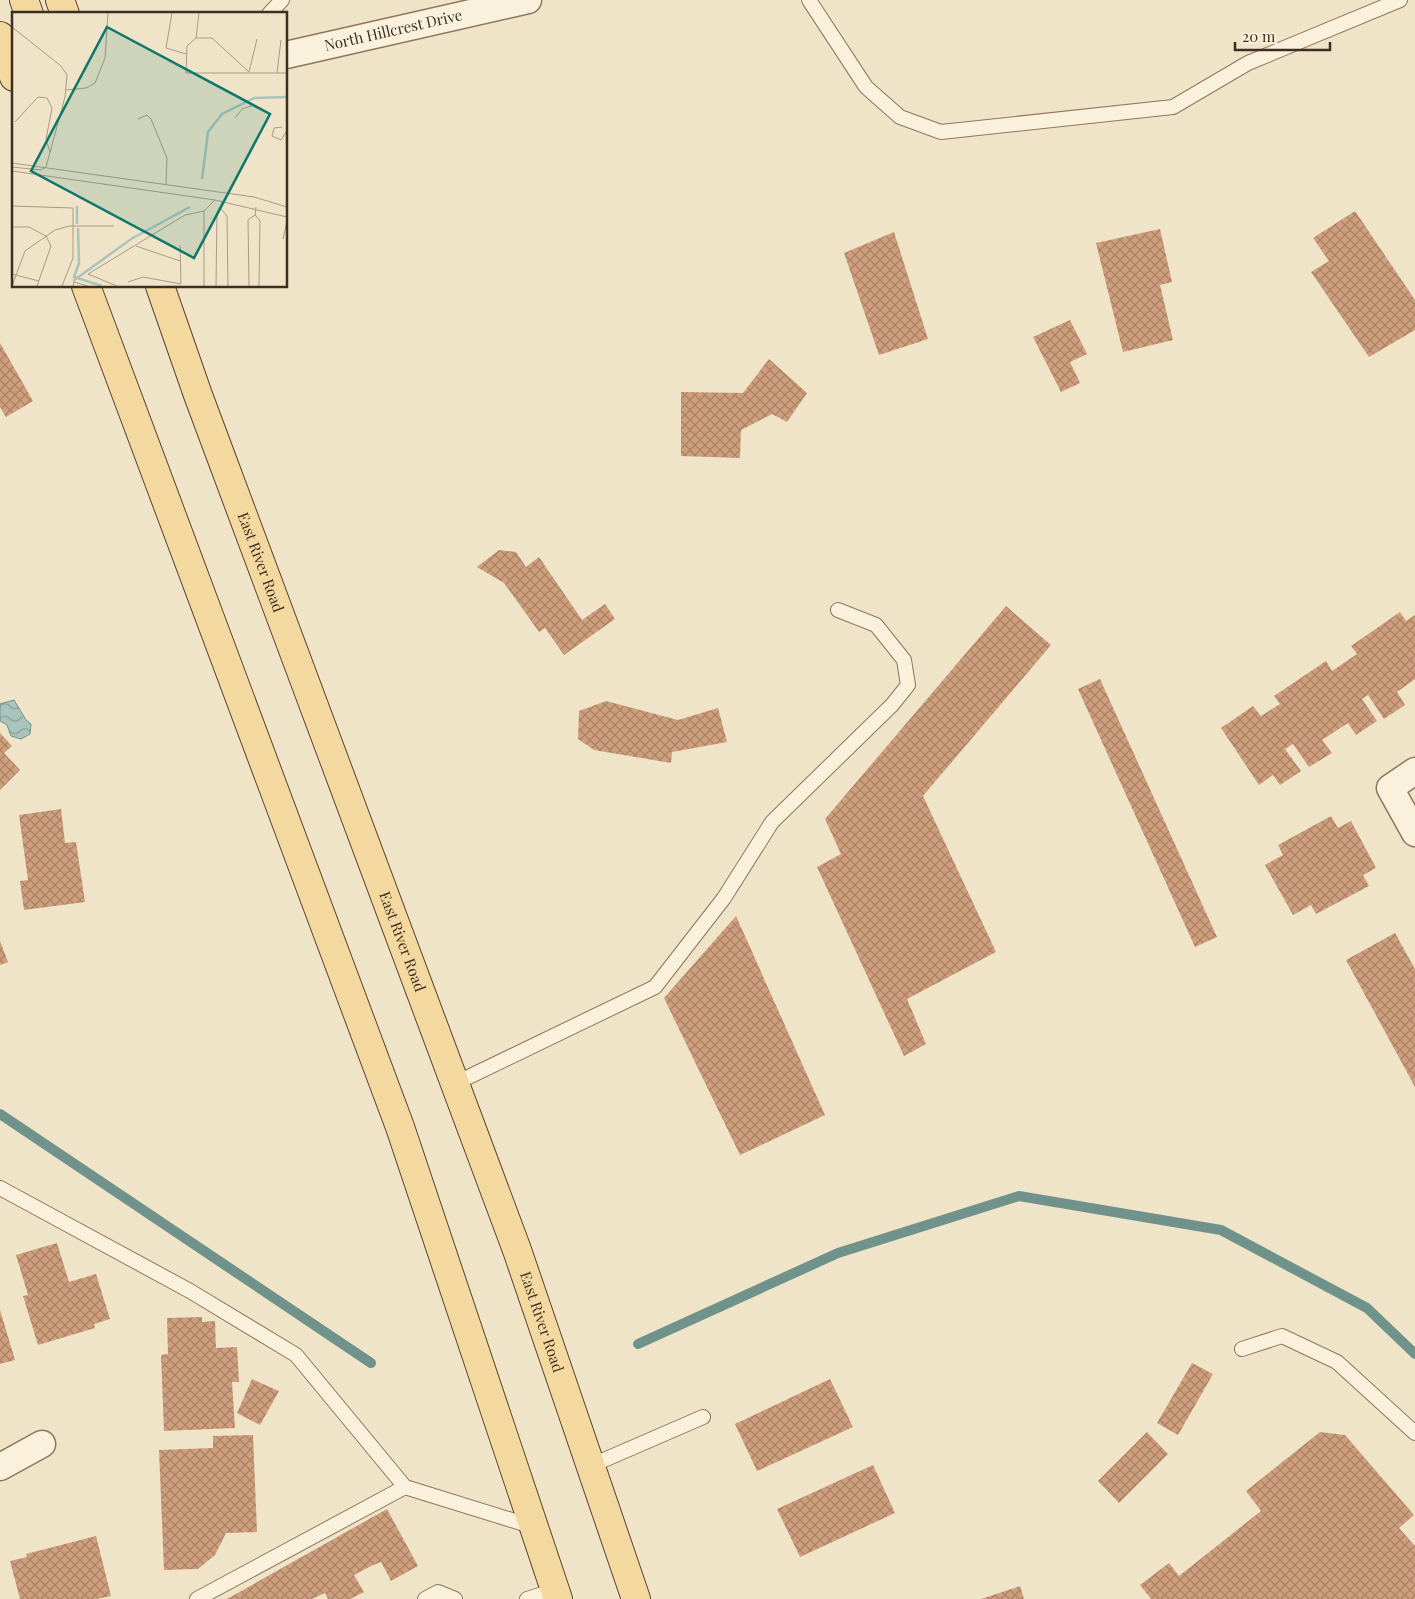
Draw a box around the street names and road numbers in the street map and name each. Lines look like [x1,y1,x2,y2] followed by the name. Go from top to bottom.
[322,4,464,55] street label: North Hillcrest Drive
[234,509,289,615] street label: East River Road
[375,889,431,995] street label: East River Road
[516,1269,569,1375] street label: East River Road

